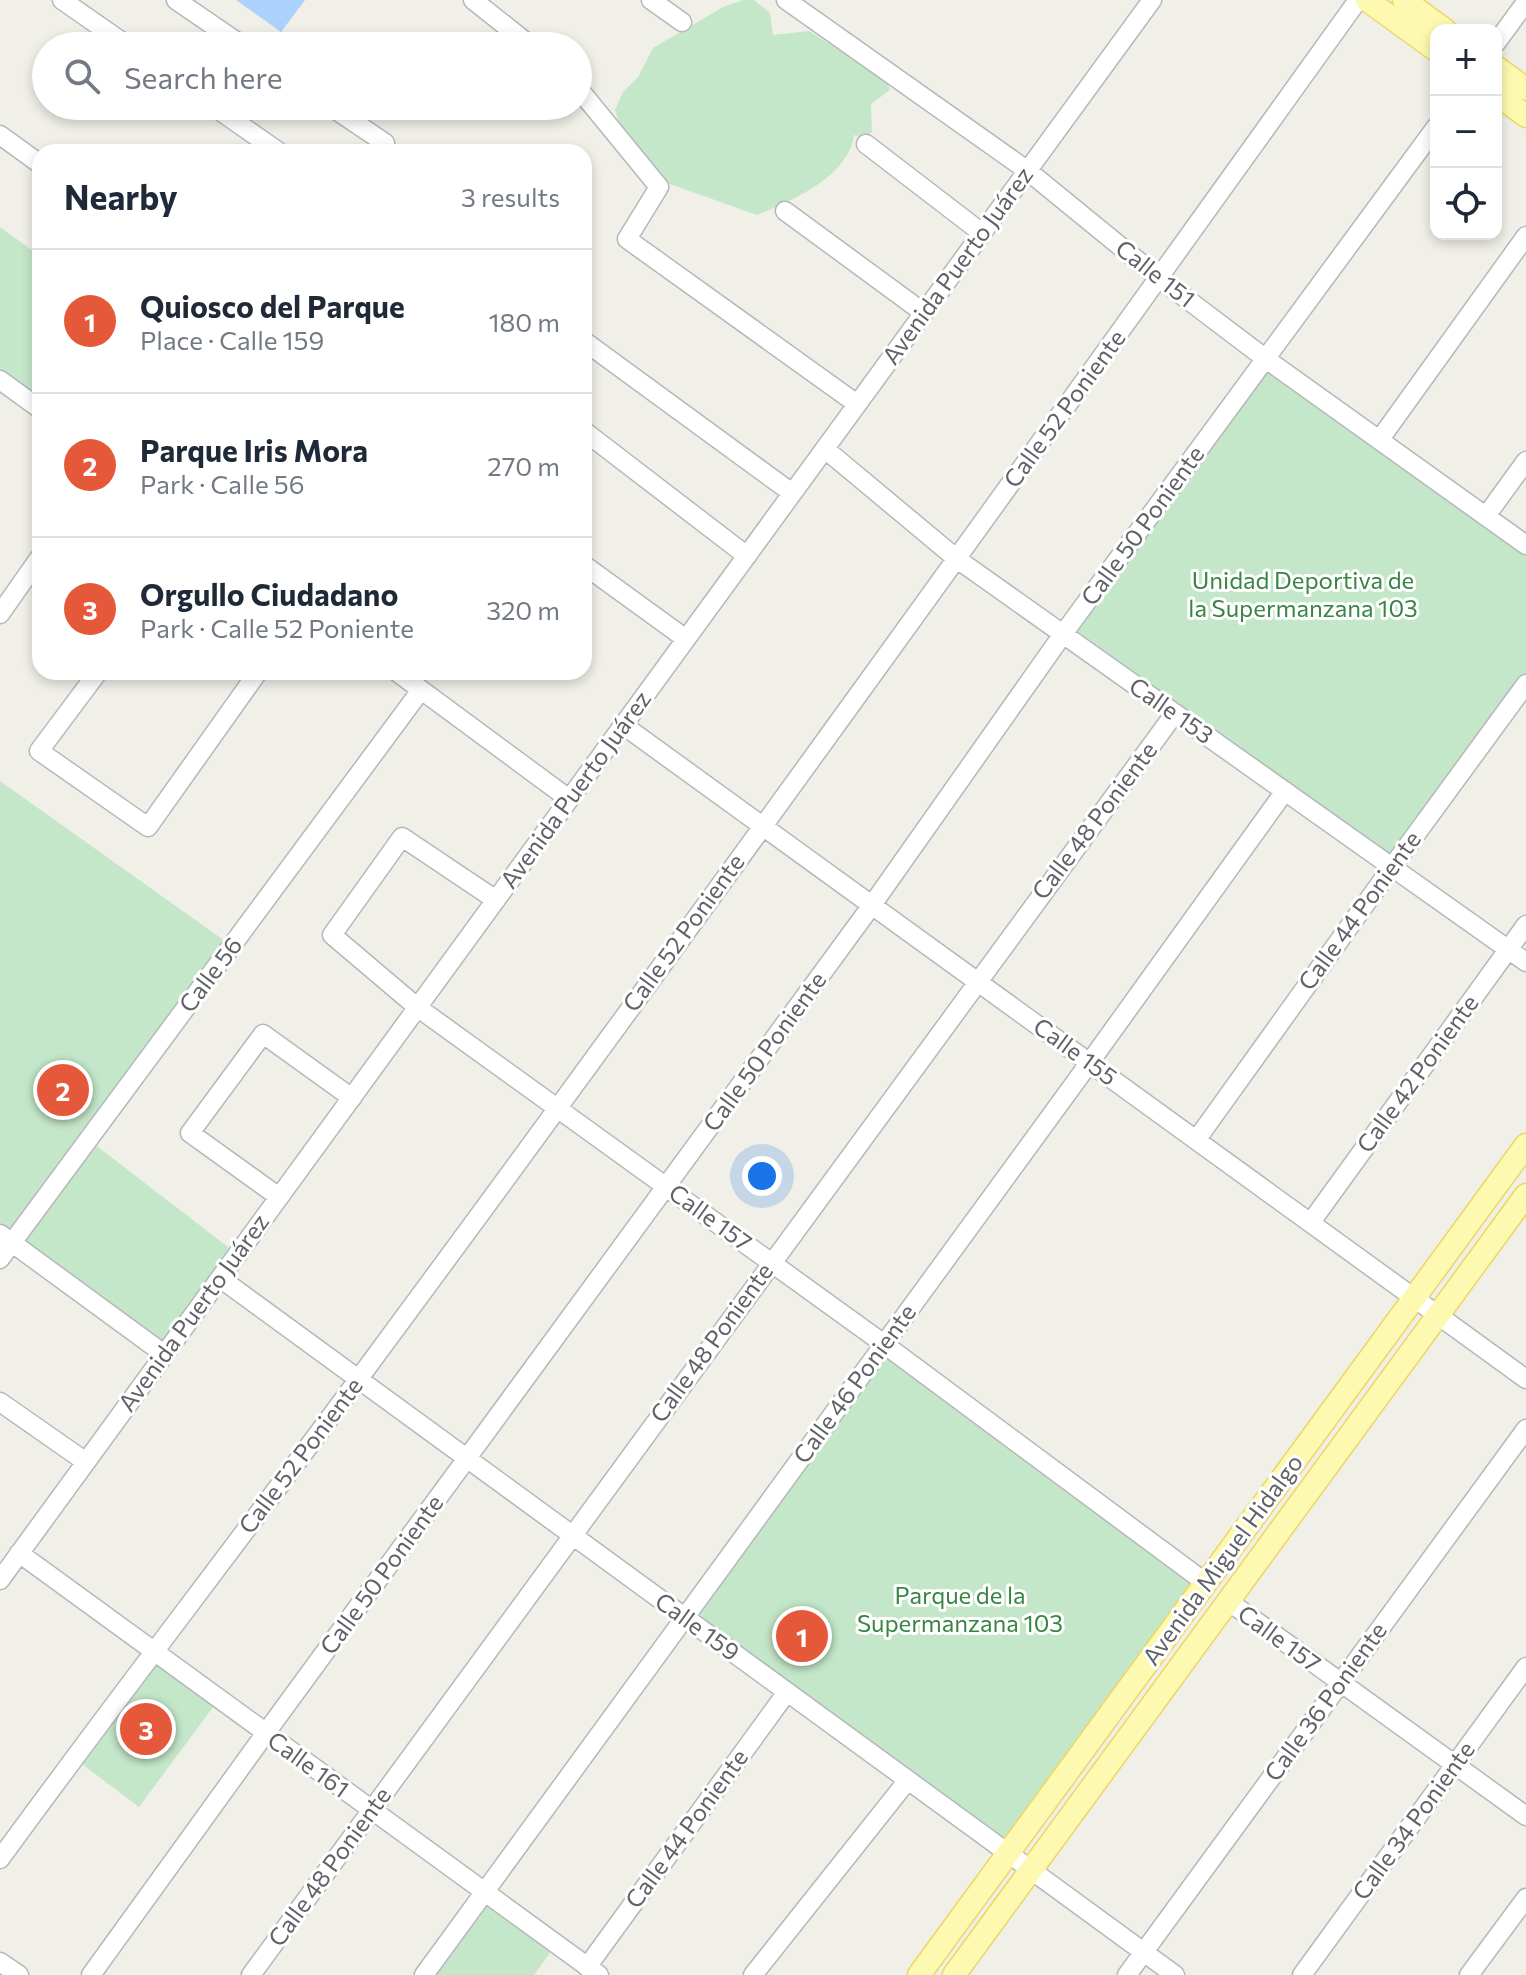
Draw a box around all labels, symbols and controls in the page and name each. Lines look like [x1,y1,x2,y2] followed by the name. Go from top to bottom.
[1430,24,1502,240] map controls
[1430,24,1502,96] button: +
[32,32,592,120] search box
[60,54,104,98] icon: search
[124,58,283,95] text: Search here
[1430,96,1502,168] button: −
[875,161,1038,370] street label: Avenida Puerto Juárez
[1430,168,1502,240] button: locate
[64,175,178,217] text: Nearby
[461,181,560,212] text: 3 results
[1110,233,1201,313] street label: Calle 151
[140,287,405,324] text: Quiosco del Parque
[84,306,96,337] text: 1
[488,306,560,337] text: 180 m
[140,324,324,355] text: Place · Calle 159
[997,324,1131,493] street label: Calle 52 Poniente
[140,431,368,468] text: Parque Iris Mora
[1074,440,1209,611] street label: Calle 50 Poniente
[83,450,97,481] text: 2
[487,450,560,481] text: 270 m
[140,468,305,499] text: Park · Calle 56
[1188,565,1418,622] park label: Unidad Deportiva de la Supermanzana 103
[140,575,398,612] text: Orgullo Ciudadano
[82,594,98,625] text: 3
[486,594,560,625] text: 320 m
[140,612,414,643] text: Park · Calle 52 Poniente
[1124,670,1220,749] street label: Calle 153
[493,685,656,894] street label: Avenida Puerto Juárez
[1025,736,1162,905] street label: Calle 48 Poniente
[1291,825,1426,995] street label: Calle 44 Poniente
[616,848,750,1017] street label: Calle 52 Poniente
[172,931,248,1017] street label: Calle 56
[696,966,831,1137] street label: Calle 50 Poniente
[1350,989,1484,1158] street label: Calle 42 Poniente
[1028,1011,1123,1091] street label: Calle 155
[37,1060,89,1120] pin: 2
[742,1156,782,1196] your location
[664,1177,758,1256] street label: Calle 157
[111,1208,274,1417] street label: Avenida Puerto Juárez
[643,1257,778,1427] street label: Calle 48 Poniente
[786,1298,921,1468] street label: Calle 46 Poniente
[232,1371,368,1539] street label: Calle 52 Poniente
[1135,1448,1308,1670] street label: Avenida Miguel Hidalgo
[313,1489,448,1660] street label: Calle 50 Poniente
[857,1580,1063,1637] park label: Parque de la Supermanzana 103
[650,1586,746,1666] street label: Calle 159
[1233,1598,1327,1677] street label: Calle 157
[776,1606,828,1666] pin: 1
[1258,1616,1392,1786] street label: Calle 36 Poniente
[120,1699,172,1759] pin: 3
[263,1725,355,1803] street label: Calle 161
[1346,1735,1480,1905] street label: Calle 34 Poniente
[618,1743,753,1913] street label: Calle 44 Poniente
[261,1781,396,1951] street label: Calle 48 Poniente

